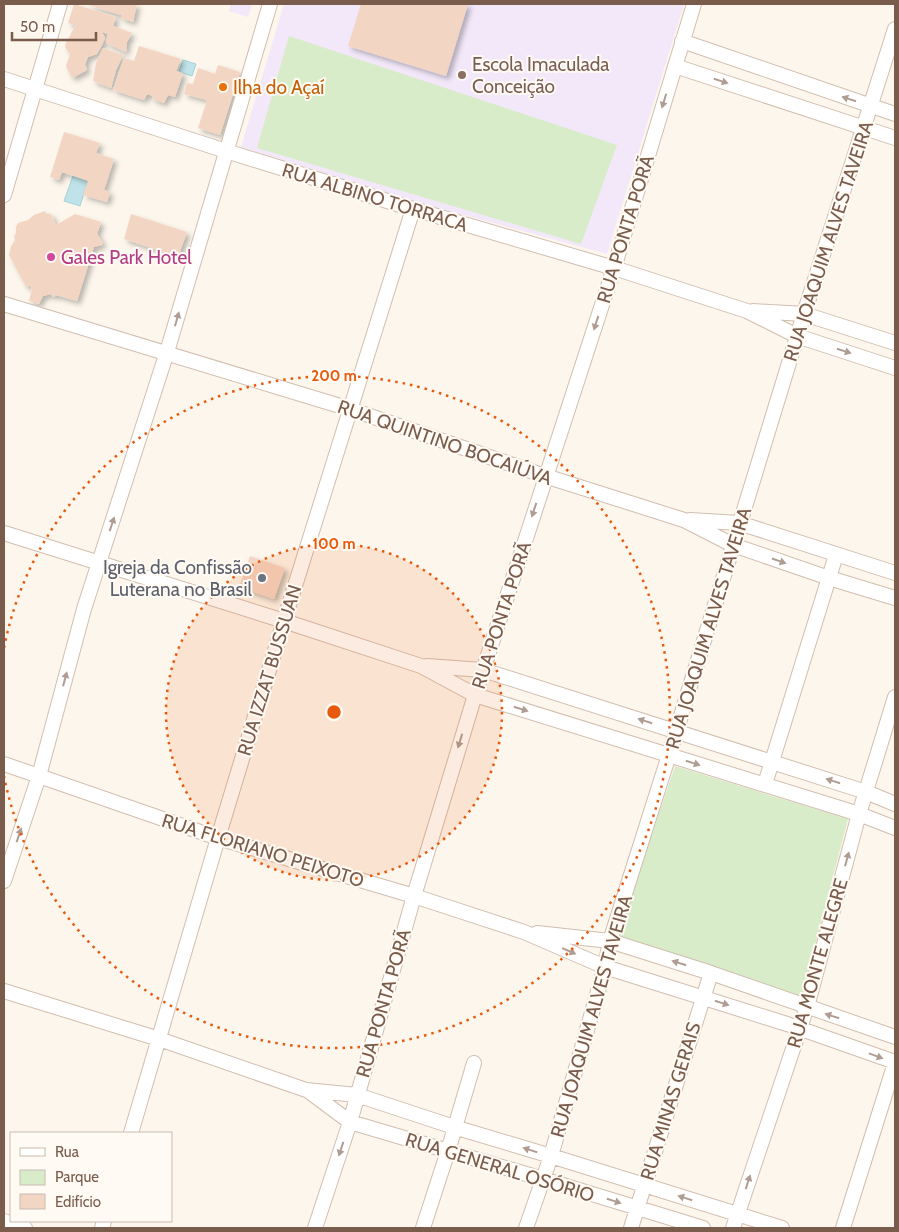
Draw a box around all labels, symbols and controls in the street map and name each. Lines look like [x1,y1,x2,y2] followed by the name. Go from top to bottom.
[12,10,96,42] scale bar
[20,18,55,36] text: 50 m
[472,53,609,98] place label: Escola Imaculada Conceição
[456,69,468,81] marker: Escola Imaculada Conceição
[233,76,324,99] place label: Ilha do Açaí
[714,77,729,85] one-way arrow
[217,81,229,93] marker: Ilha do Açaí
[660,93,668,108] one-way arrow
[841,94,856,102] one-way arrow
[779,118,878,364] street label: RUA JOAQUIM ALVES TAVEIRA
[591,152,659,306] street label: RUA PONTA PORÃ
[279,158,471,237] street label: RUA ALBINO TORRACA
[61,246,192,269] place label: Gales Park Hotel
[45,251,57,263] marker: Gales Park Hotel
[173,311,181,326] one-way arrow
[592,315,599,330] one-way arrow
[836,348,851,356] one-way arrow
[311,367,357,385] text: 200 m
[335,394,556,490] street label: RUA QUINTINO BOCAIÚVA
[530,503,538,518] one-way arrow
[661,504,756,752] street label: RUA JOAQUIM ALVES TAVEIRA
[108,516,116,531] one-way arrow
[312,535,356,553] text: 100 m
[466,538,536,692] street label: RUA PONTA PORÃ
[103,556,253,601] place label: Igreja da Confissão Luterana no Brasil
[772,557,787,565] one-way arrow
[256,572,268,584] marker: Igreja da Confissão Luterana no Brasil
[233,582,306,758] street label: RUA IZZAT BUSSUAN
[62,672,70,687] one-way arrow
[325,703,343,721] centre of rings
[514,706,529,714] one-way arrow
[637,717,652,725] one-way arrow
[456,734,464,749] one-way arrow
[686,759,701,767] one-way arrow
[825,777,840,785] one-way arrow
[159,809,367,892] street label: RUA FLORIANO PEIXOTO
[16,827,24,842] one-way arrow
[843,852,851,867] one-way arrow
[782,876,853,1051] street label: RUA MONTE ALEGRE
[546,892,637,1140] street label: RUA JOAQUIM ALVES TAVEIRA
[350,926,416,1080] street label: RUA PONTA PORÃ
[562,948,576,956] one-way arrow
[671,959,686,966] one-way arrow
[715,1000,730,1007] one-way arrow
[825,1011,840,1019] one-way arrow
[636,1019,705,1183] street label: RUA MINAS GERAIS
[869,1052,884,1060] one-way arrow
[403,1127,597,1207] street label: RUA GENERAL OSÓRIO
[10,1132,172,1222] legend
[337,1142,345,1157] one-way arrow
[55,1143,80,1161] text: Rua
[522,1145,537,1153] one-way arrow
[55,1168,99,1186] text: Parque
[744,1174,752,1189] one-way arrow
[55,1193,101,1211] text: Edifício
[678,1193,693,1201] one-way arrow
[607,1198,622,1206] one-way arrow

